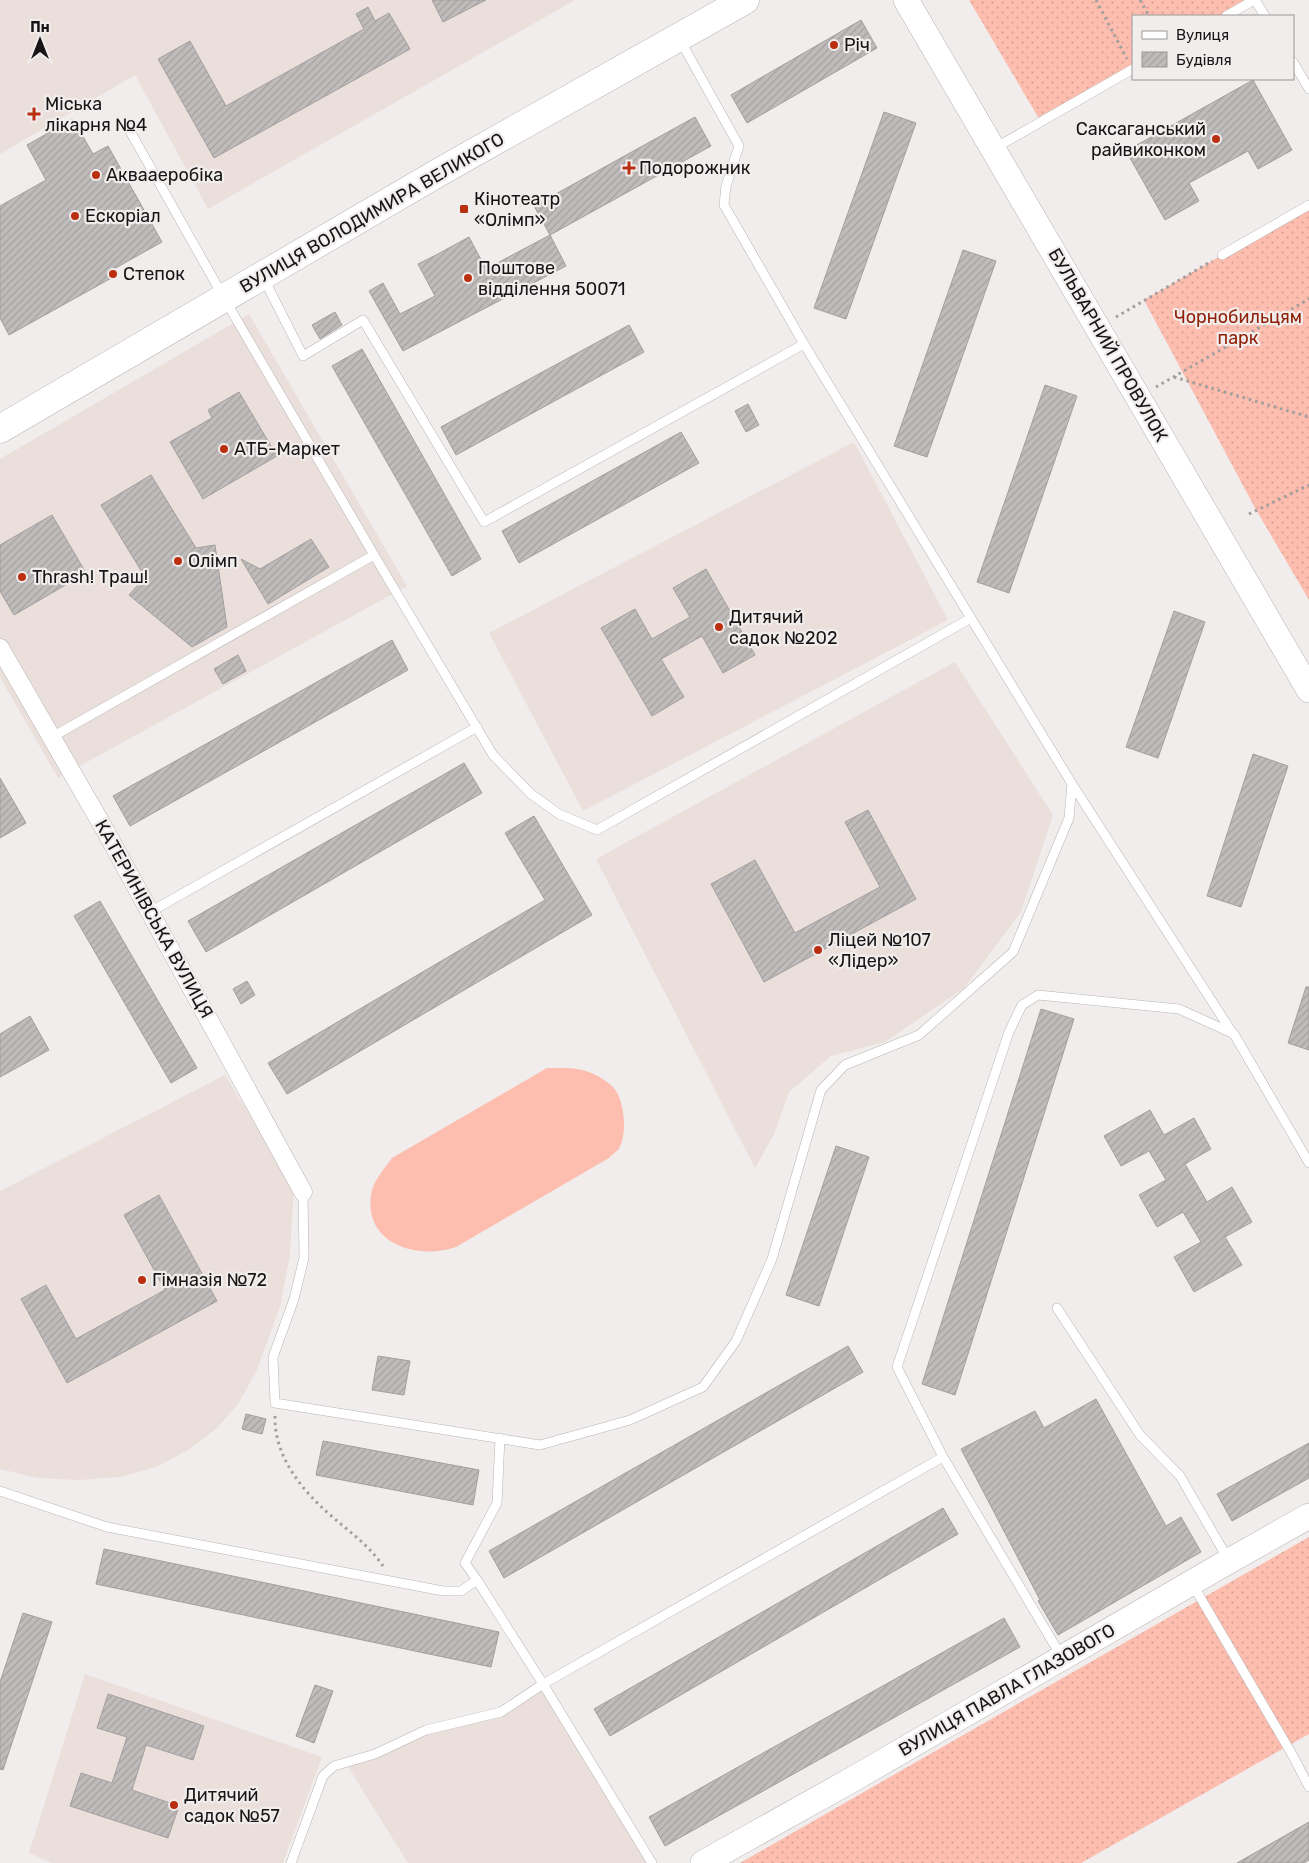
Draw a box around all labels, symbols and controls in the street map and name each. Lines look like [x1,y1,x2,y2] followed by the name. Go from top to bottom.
[15,15,65,65] north arrow
[1132,15,1294,80] legend
[30,19,50,36] text: Пн
[1176,26,1229,44] text: Вулиця
[844,34,870,56] place label: Річ
[828,39,840,51] marker: Річ
[1176,51,1232,69] text: Будівля
[45,93,147,136] place label: Міська лікарня №4
[27,107,41,121] marker: Міська лікарня №4
[1076,118,1206,161] place label: Саксаганський райвиконком
[236,128,508,298] street label: ВУЛИЦЯ ВОЛОДИМИРА ВЕЛИКОГО
[1210,133,1222,145] marker: Саксаганський райвиконком
[639,157,751,179] place label: Подорожник
[623,162,635,174] marker: Подорожник
[106,164,223,186] place label: Аквааеробіка
[90,169,102,181] marker: Аквааеробіка
[474,188,560,231] place label: Кінотеатр «Олімп»
[458,203,470,215] marker: Кінотеатр «Олімп»
[85,205,161,227] place label: Ескоріал
[69,210,81,222] marker: Ескоріал
[1044,244,1172,446] street label: БУЛЬВАРНИЙ ПРОВУЛОК
[478,257,626,300] place label: Поштове відділення 50071
[123,263,185,285] place label: Степок
[107,268,119,280] marker: Степок
[462,272,474,284] marker: Поштове відділення 50071
[1174,306,1302,349] park label: Чорнобильцям парк
[234,438,340,460] place label: АТБ-Маркет
[218,443,230,455] marker: АТБ-Маркет
[188,550,238,572] place label: Олімп
[172,555,184,567] marker: Олімп
[32,566,148,588] place label: Thrash! Траш!
[16,571,28,583] marker: Thrash! Траш!
[729,606,837,649] place label: Дитячий садок №202
[713,621,725,633] marker: Дитячий садок №202
[90,816,218,1022] street label: КАТЕРИНІВСЬКА ВУЛИЦЯ
[828,929,931,972] place label: Ліцей №107 «Лідер»
[812,944,824,956] marker: Ліцей №107 «Лідер»
[152,1269,267,1291] place label: Гімназія №72
[136,1274,148,1286] marker: Гімназія №72
[895,1619,1119,1761] street label: ВУЛИЦЯ ПАВЛА ГЛАЗОВОГО
[184,1784,280,1827] place label: Дитячий садок №57
[168,1799,180,1811] marker: Дитячий садок №57

